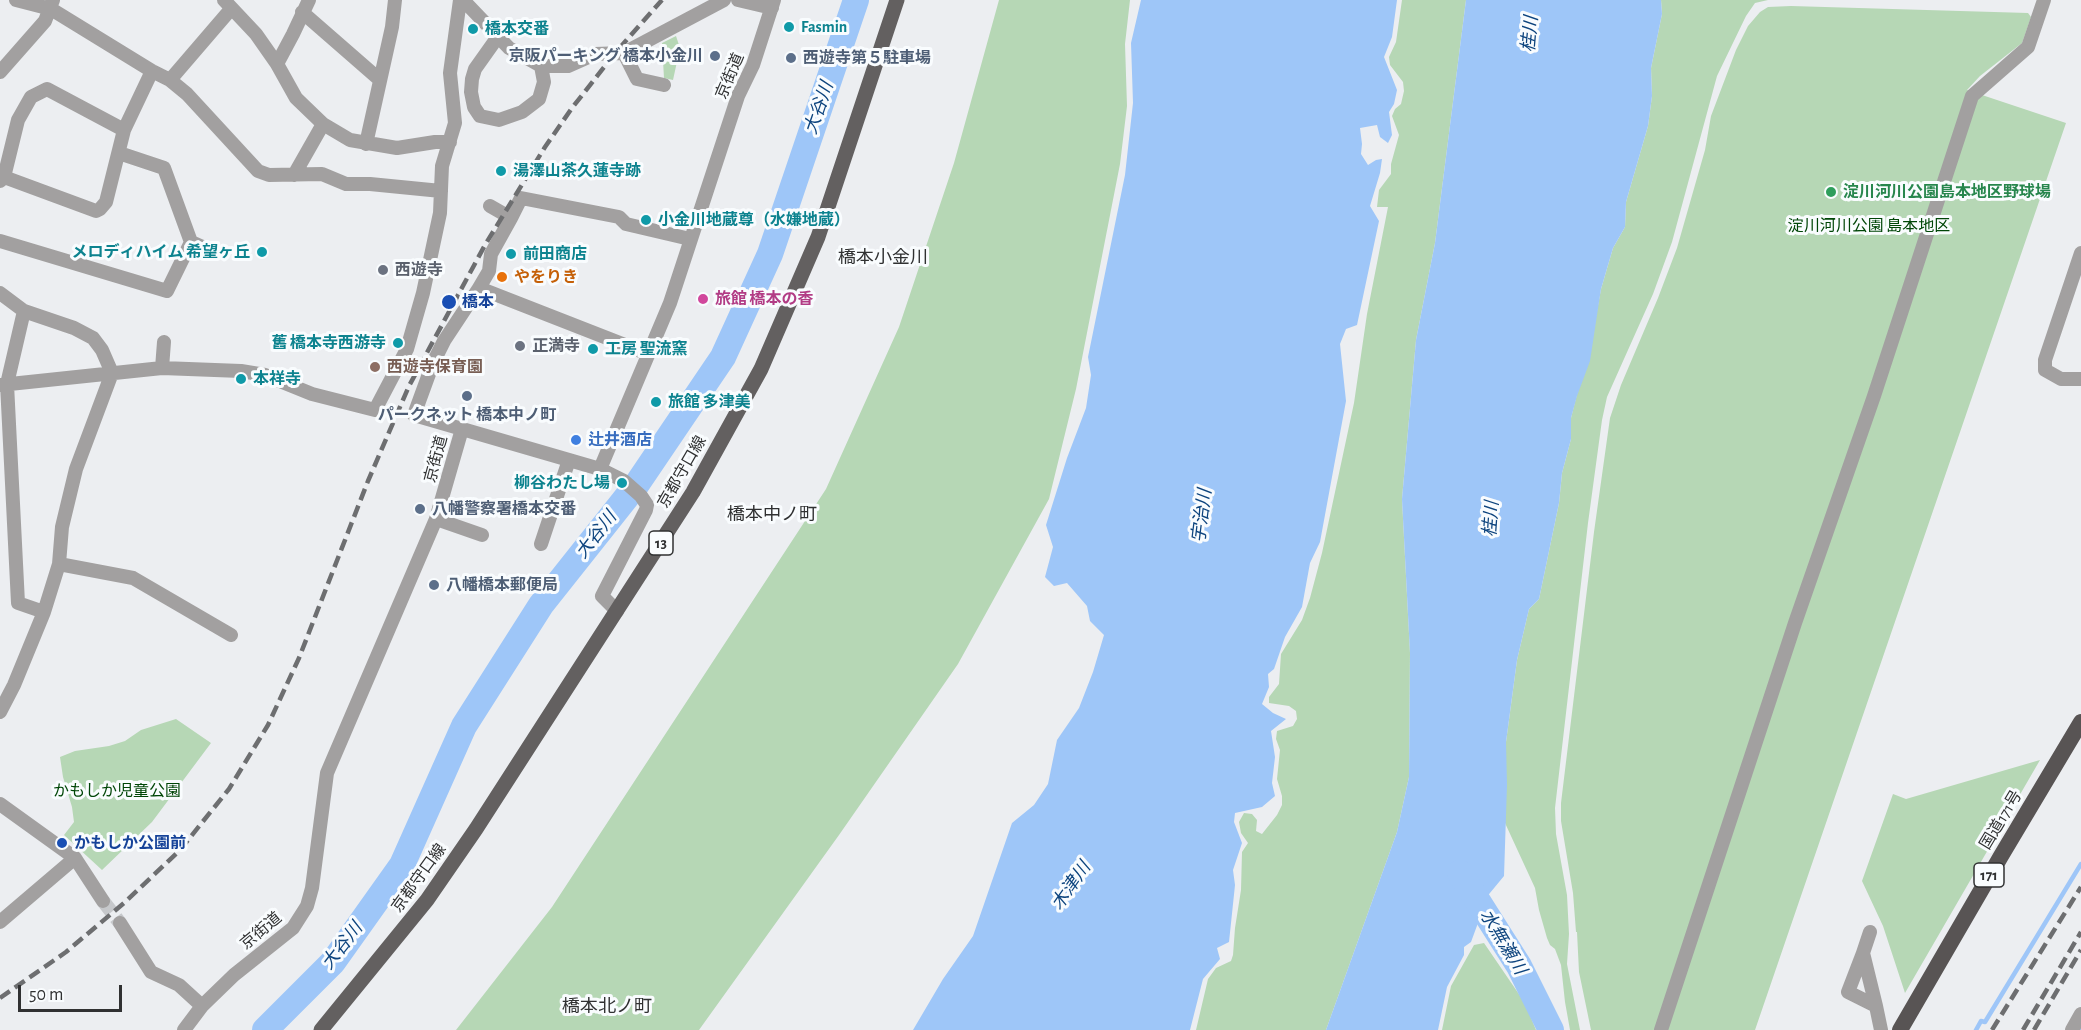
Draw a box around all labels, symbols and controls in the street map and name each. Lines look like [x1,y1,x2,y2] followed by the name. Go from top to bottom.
[1518,15,1542,53] water label: 桂川
[801,17,847,37] place label: Fasmin
[485,19,549,39] place label: 橋本交番
[782,20,796,34] marker: Fasmin
[466,22,480,36] marker: 橋本交番
[509,46,703,66] place label: 京阪パーキング 橋本小金川
[803,48,931,68] place label: 西遊寺第５駐車場
[708,49,722,63] marker: 京阪パーキング 橋本小金川
[712,50,748,102] street label: 京街道
[784,51,798,65] marker: 西遊寺第５駐車場
[800,79,838,137] water label: 大谷川
[513,161,641,181] place label: 湯澤山茶久蓮寺跡
[494,164,508,178] marker: 湯澤山茶久蓮寺跡
[1843,182,2051,202] place label: 淀川河川公園島本地区野球場
[1824,185,1838,199] marker: 淀川河川公園島本地区野球場
[658,210,850,230] place label: 小金川地蔵尊（水嫌地蔵）
[639,213,653,227] marker: 小金川地蔵尊（水嫌地蔵）
[1788,216,1950,236] park label: 淀川河川公園 島本地区
[72,242,250,262] place label: メロディハイム 希望ヶ丘
[523,244,587,264] place label: 前田商店
[255,245,269,259] marker: メロディハイム 希望ヶ丘
[504,247,518,261] marker: 前田商店
[838,247,928,269] district label: 橋本小金川
[395,260,443,280] place label: 西遊寺
[376,263,390,277] marker: 西遊寺
[514,267,578,287] place label: やをりき
[495,270,509,284] marker: やをりき
[715,289,813,309] place label: 旅館 橋本の香
[462,292,494,312] place label: 橋本
[696,292,710,306] marker: 旅館 橋本の香
[440,293,458,311] marker: 橋本
[272,333,386,353] place label: 舊 橋本寺西游寺
[391,336,405,350] marker: 舊 橋本寺西游寺
[532,336,580,356] place label: 正満寺
[513,339,527,353] marker: 正満寺
[605,339,687,359] place label: 工房 聖流窯
[586,342,600,356] marker: 工房 聖流窯
[387,357,483,377] place label: 西遊寺保育園
[368,360,382,374] marker: 西遊寺保育園
[253,369,301,389] place label: 本祥寺
[234,372,248,386] marker: 本祥寺
[460,389,474,403] marker: パークネット 橋本中ノ町
[668,392,750,412] place label: 旅館 多津美
[649,395,663,409] marker: 旅館 多津美
[378,405,556,425] place label: パークネット 橋本中ノ町
[588,430,652,450] place label: 辻井酒店
[421,433,451,485] street label: 京街道
[569,433,583,447] marker: 辻井酒店
[654,433,710,511] street label: 京都守口線
[514,473,610,493] place label: 柳谷わたし場
[615,476,629,490] marker: 柳谷わたし場
[1188,488,1216,544] water label: 宇治川
[432,499,576,519] place label: 八幡警察署橋本交番
[1479,500,1503,538] water label: 桂川
[413,502,427,516] marker: 八幡警察署橋本交番
[727,504,817,526] district label: 橋本中ノ町
[571,507,621,563] water label: 大谷川
[649,531,673,555] road number: 13
[446,575,558,595] place label: 八幡橋本郵便局
[427,578,441,592] marker: 八幡橋本郵便局
[53,781,181,801] park label: かもしか児童公園
[1976,787,2026,853] street label: 国道171号
[74,833,186,853] place label: かもしか公園前
[55,836,69,850] marker: かもしか公園前
[388,840,450,916] street label: 京都守口線
[1047,858,1095,914] water label: 木津川
[1974,863,2004,887] road number: 171
[1475,906,1531,978] water label: 水無瀬川
[236,908,286,954] street label: 京街道
[317,918,367,974] water label: 大谷川
[21,973,124,1011] scale bar
[29,986,63,1004] text: 50 m
[562,996,652,1018] district label: 橋本北ノ町

